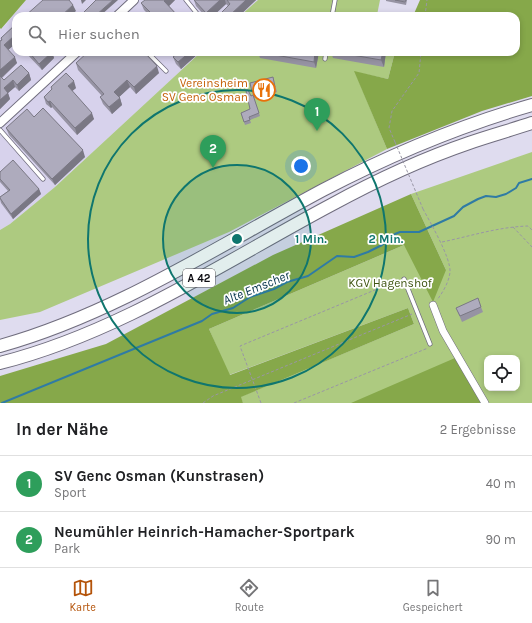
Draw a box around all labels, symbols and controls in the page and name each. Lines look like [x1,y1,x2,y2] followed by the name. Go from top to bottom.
[12,12,520,56] search box
[26,23,48,45] icon: search
[58,25,140,43] text: Hier suchen
[162,76,248,104] place label: Vereinsheim SV Genc Osman
[251,77,277,103] restaurant icon: Vereinsheim SV Genc Osman
[304,98,330,131] pin: 1
[200,135,226,168] pin: 2
[291,156,311,176] your location
[230,232,244,246] centre of rings
[295,232,327,246] text: 1 Min.
[369,232,404,246] text: 2 Min.
[221,267,292,308] water label: Alte Emscher
[183,269,215,287] road number: A 42
[348,276,433,290] park label: KGV Hagenshof
[484,355,520,391] map controls
[484,355,520,391] button: locate
[16,419,108,439] text: In der Nähe
[440,422,516,437] text: 2 Ergebnisse
[54,467,264,485] text: SV Genc Osman (Kunstrasen)
[27,476,31,491] text: 1
[486,476,516,491] text: 40 m
[54,485,86,500] text: Sport
[54,523,355,541] text: Neumühler Heinrich-Hamacher-Sportpark
[25,532,33,547] text: 2
[485,532,516,547] text: 90 m
[54,541,80,556] text: Park
[69,577,96,614] tab: Karte
[235,577,264,614] tab: Route
[403,577,463,614] tab: Gespeichert

